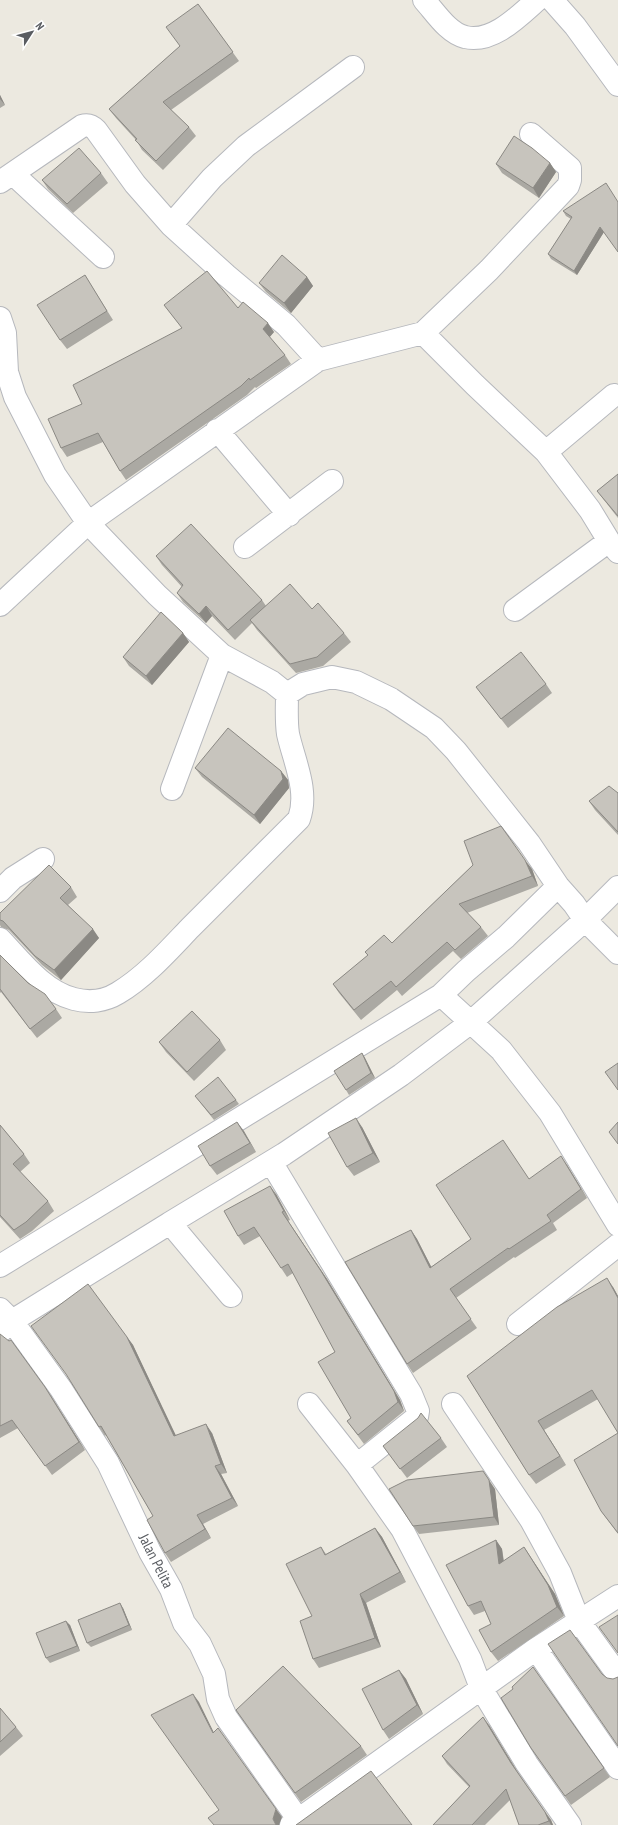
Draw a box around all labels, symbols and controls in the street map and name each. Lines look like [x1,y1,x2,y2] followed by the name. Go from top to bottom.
[12,12,52,52] north arrow
[33,20,48,33] text: N
[134,1530,178,1591] street label: Jalan Pelita

